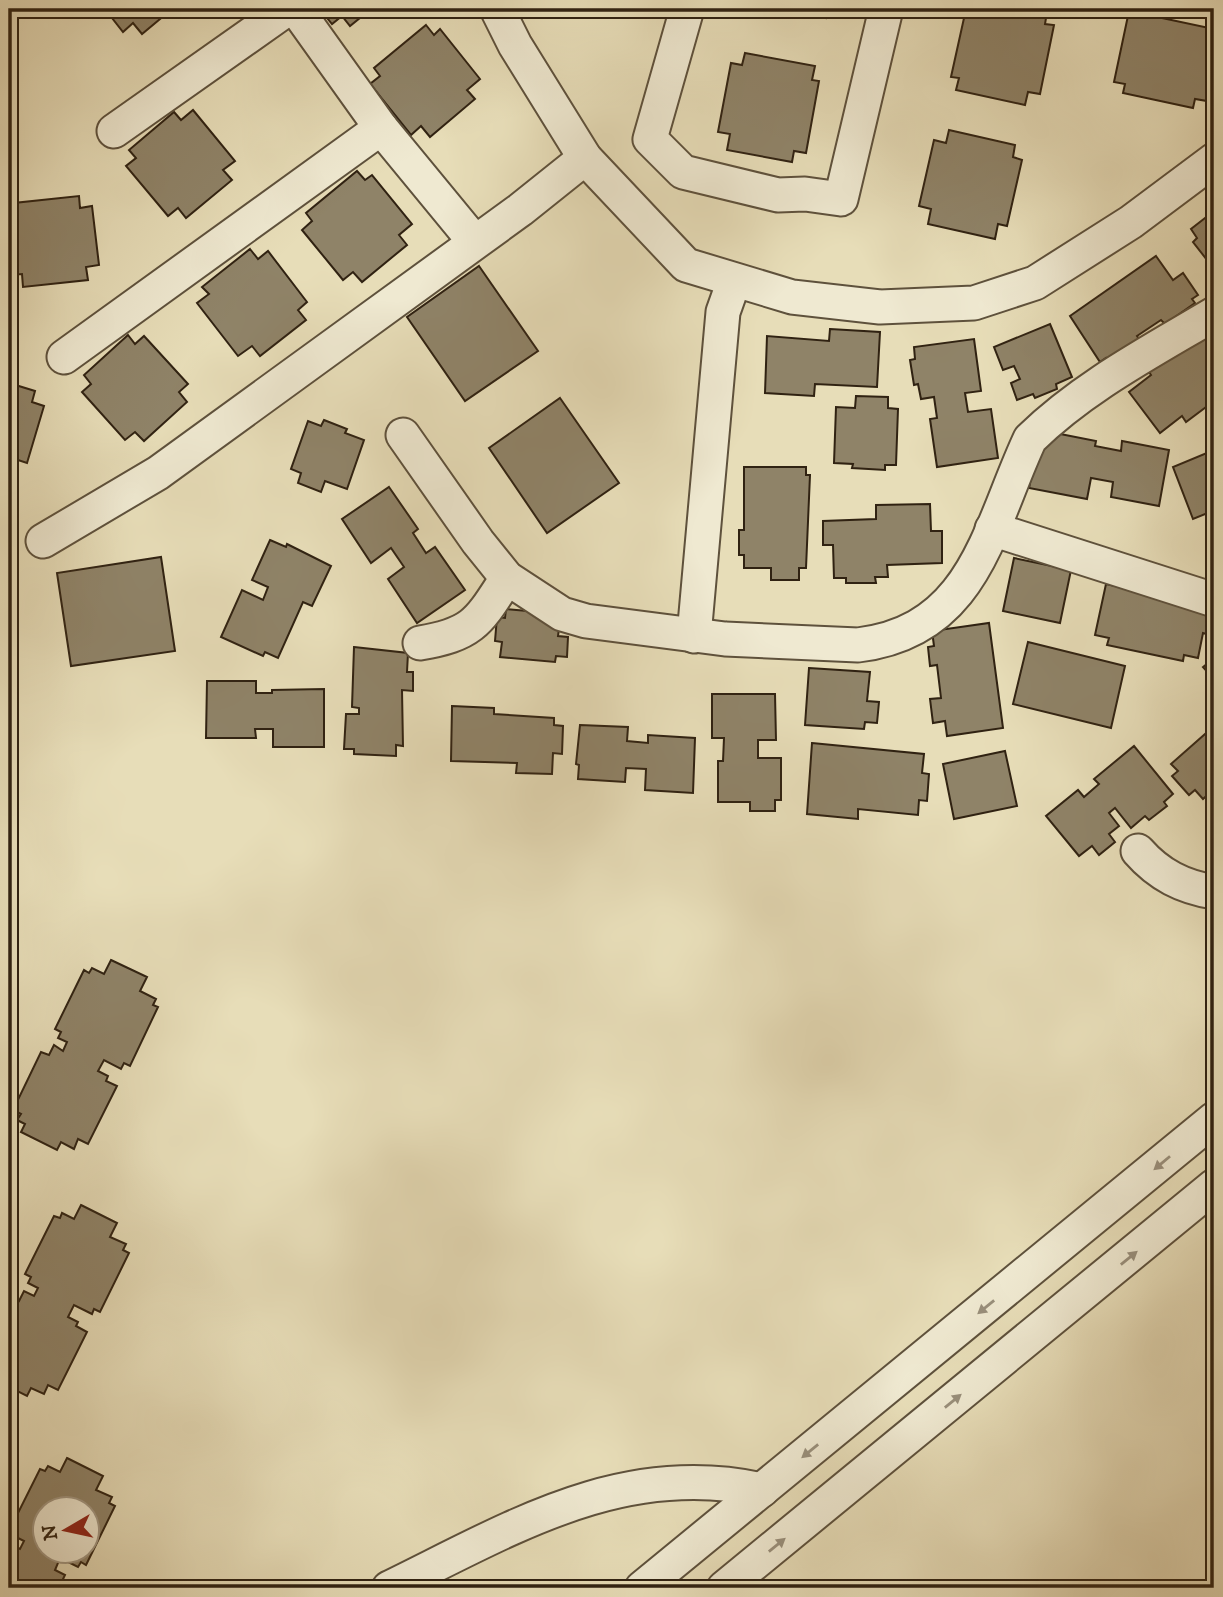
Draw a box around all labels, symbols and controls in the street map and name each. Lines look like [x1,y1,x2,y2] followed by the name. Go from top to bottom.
[1153,1155,1171,1170] one-way arrow
[1121,1251,1138,1266] one-way arrow
[978,1299,995,1314] one-way arrow
[944,1394,962,1409] one-way arrow
[802,1443,819,1458] one-way arrow
[32,1496,102,1566] north arrow
[38,1523,63,1542] text: N
[768,1538,785,1553] one-way arrow

